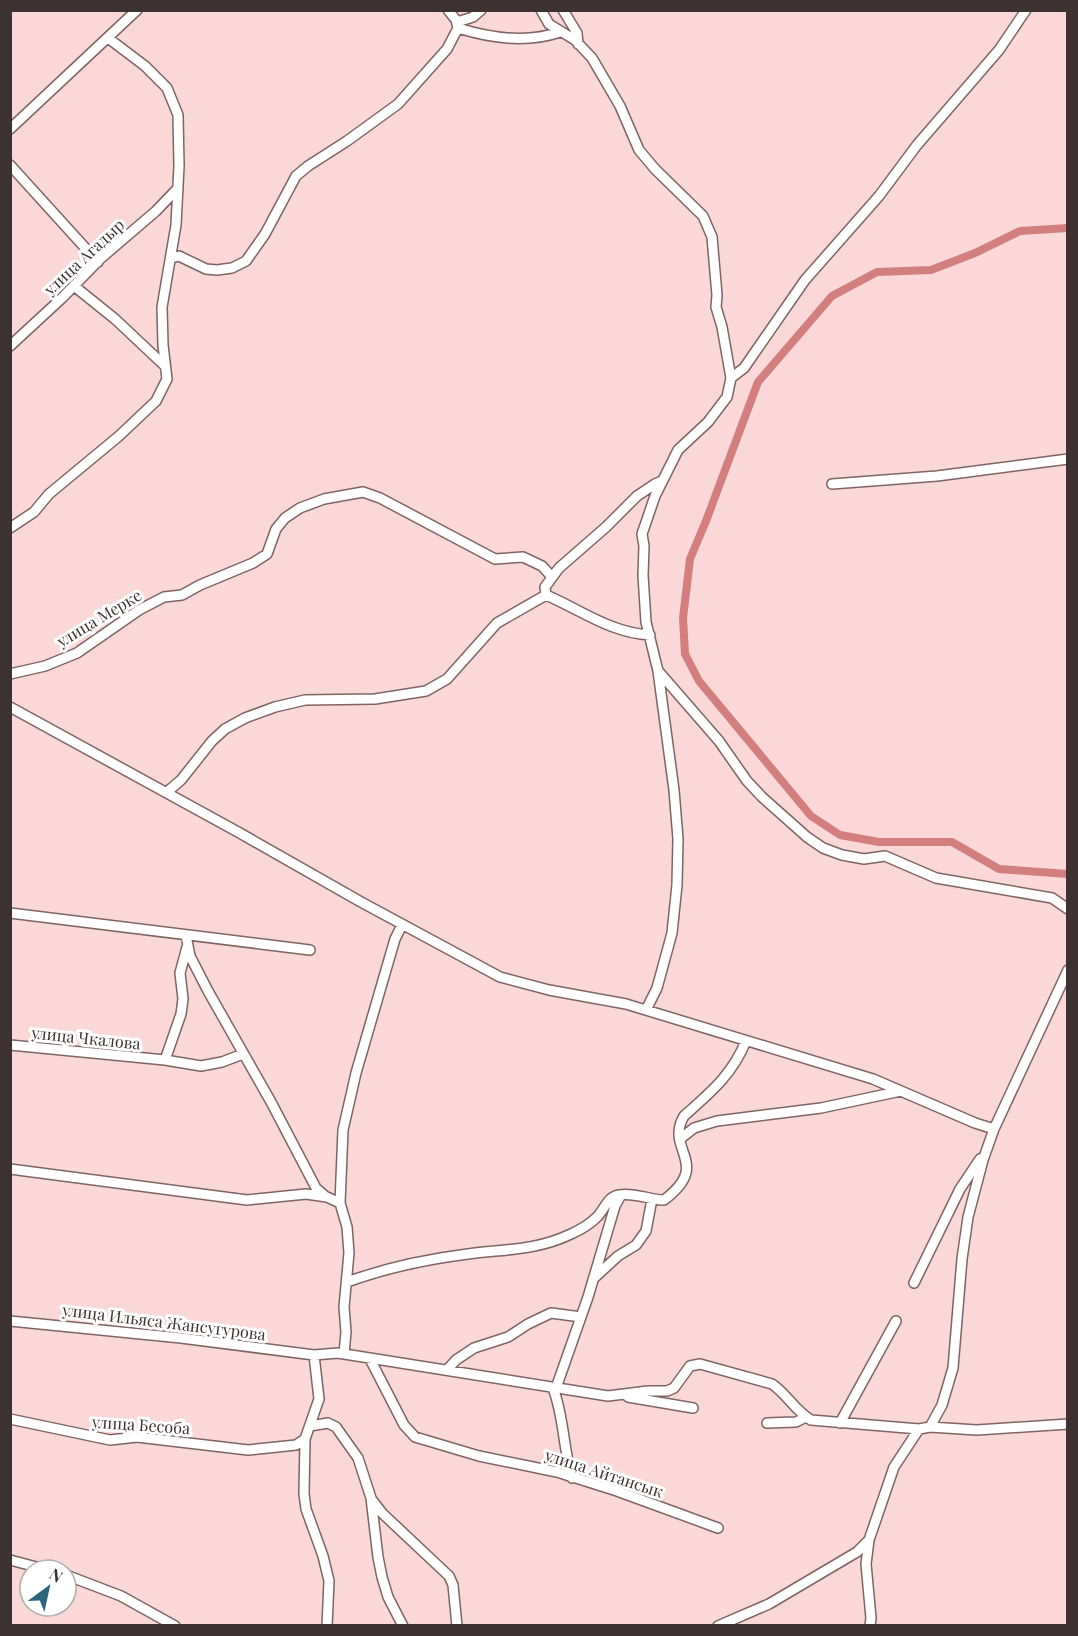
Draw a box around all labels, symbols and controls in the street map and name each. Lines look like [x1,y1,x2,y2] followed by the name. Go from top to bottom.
[38,214,128,300] street label: улица Агадыр
[52,584,145,652] street label: улица Мерке
[29,1021,142,1054] street label: улица Чкалова
[60,1298,267,1344] street label: улица Ильяса Жансугурова
[90,1411,191,1438] street label: улица Бесоба
[541,1443,666,1502] street label: улица Айтансык
[18,1558,78,1618] north arrow
[46,1563,67,1587] text: N

